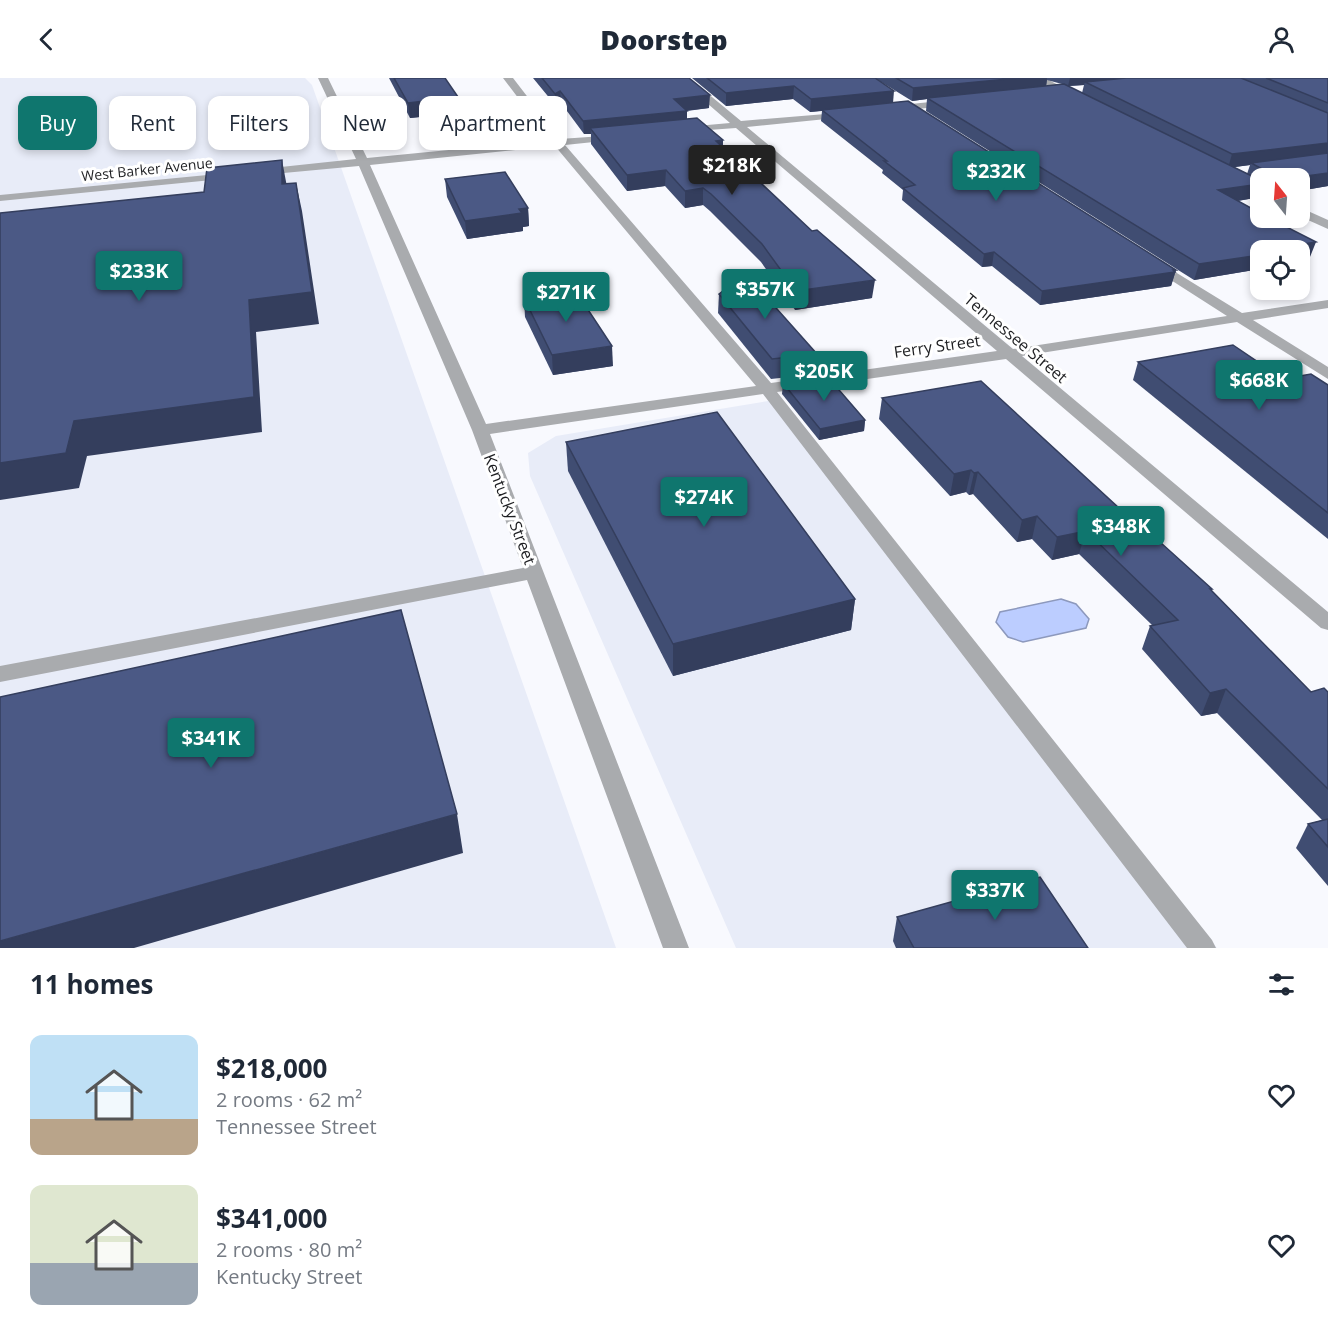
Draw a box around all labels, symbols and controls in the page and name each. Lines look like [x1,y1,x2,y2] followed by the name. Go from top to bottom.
[600,21,728,58] text: Doorstep
[30,23,63,56] icon: back
[1265,23,1298,56] icon: person
[18,96,97,150] chip: Buy
[109,96,196,150] chip: Rent
[208,96,309,150] chip: Filters
[321,96,407,150] chip: New
[419,96,567,150] chip: Apartment
[690,145,774,196] pin: $218K
[702,151,762,178] text: $218K
[954,151,1038,202] pin: $232K
[80,153,214,185] street label: West Barker Avenue
[966,157,1026,184] text: $232K
[1250,168,1310,228] north arrow
[1250,168,1310,300] map controls
[1250,240,1310,300] button: locate
[97,251,181,302] pin: $233K
[109,257,169,284] text: $233K
[723,269,807,320] pin: $357K
[524,272,608,323] pin: $271K
[735,275,795,302] text: $357K
[536,278,596,305] text: $271K
[960,288,1073,388] street label: Tennessee Street
[892,329,982,363] street label: Ferry Street
[782,351,866,402] pin: $205K
[794,357,854,384] text: $205K
[1217,360,1301,411] pin: $668K
[1229,366,1289,393] text: $668K
[479,450,541,568] street label: Kentucky Street
[662,477,746,528] pin: $274K
[674,483,734,510] text: $274K
[1079,506,1163,557] pin: $348K
[1091,512,1151,539] text: $348K
[169,718,253,769] pin: $341K
[181,724,241,751] text: $341K
[953,870,1037,921] pin: $337K
[965,876,1025,903] text: $337K
[30,966,154,1002] text: 11 homes
[1265,968,1298,1001] icon: filters
[216,1050,327,1086] text: $218,000
[78,1059,150,1131] icon: home
[1265,1079,1298,1112] icon: heart
[216,1086,362,1113] text: 2 rooms · 62 m²
[216,1113,377,1140] text: Tennessee Street
[216,1200,327,1236] text: $341,000
[78,1209,150,1281] icon: home
[1265,1229,1298,1262] icon: heart
[216,1236,362,1263] text: 2 rooms · 80 m²
[216,1263,362,1290] text: Kentucky Street

